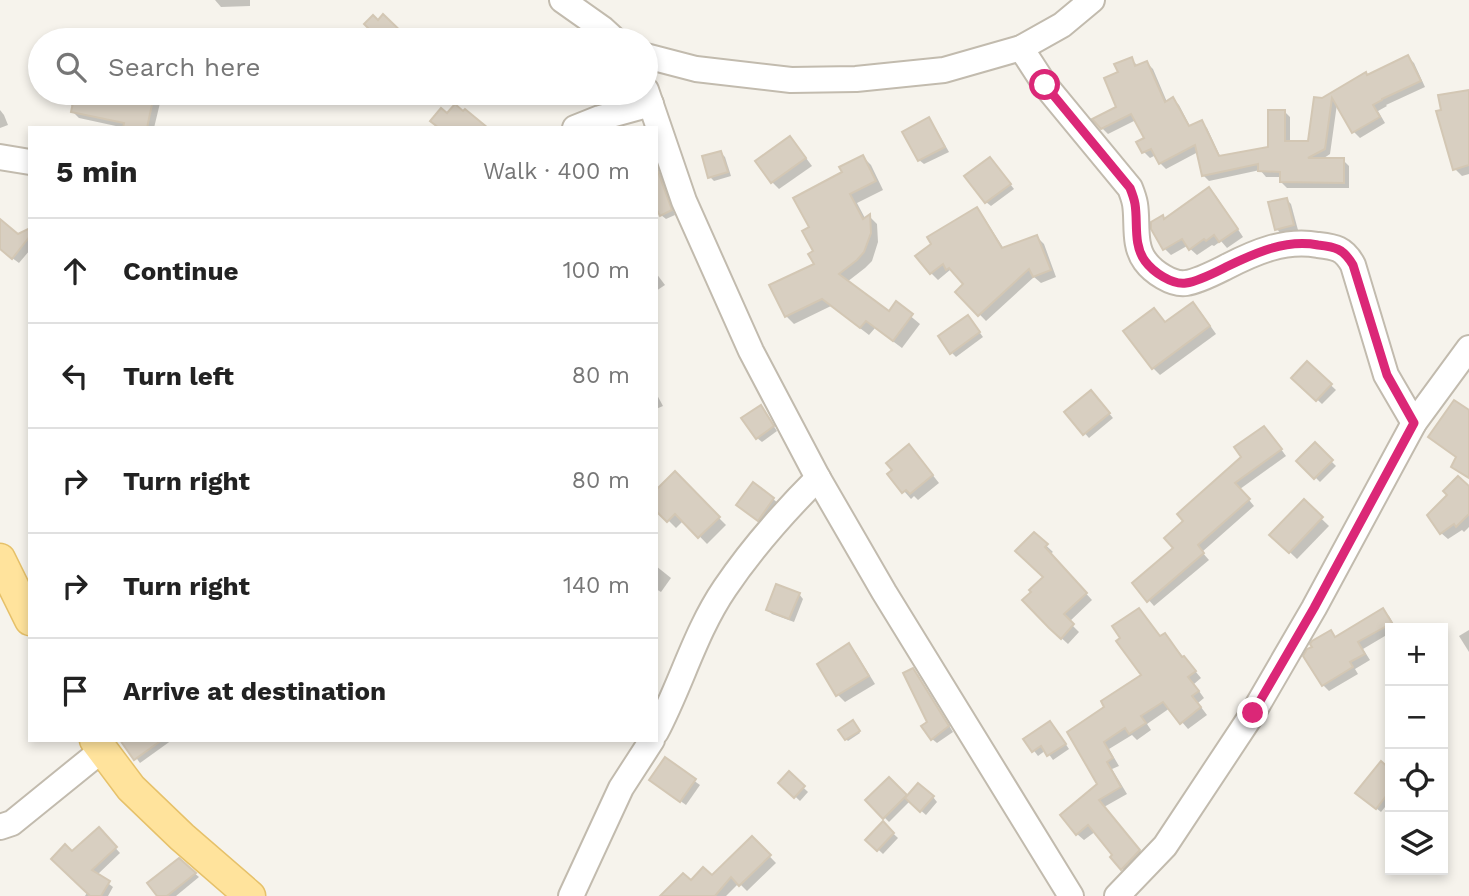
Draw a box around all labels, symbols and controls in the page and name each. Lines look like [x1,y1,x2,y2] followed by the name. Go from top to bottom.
[28,28,658,105] search box
[52,48,90,86] icon: search
[108,52,260,82] text: Search here
[1029,69,1060,100] route start
[56,154,138,189] text: 5 min
[483,158,630,185] text: Walk · 400 m
[56,252,94,290] icon: ahead
[123,256,239,286] text: Continue
[563,257,630,284] text: 100 m
[56,357,94,395] icon: left
[123,361,234,391] text: Turn left
[572,362,630,389] text: 80 m
[56,462,94,500] icon: right
[123,466,250,496] text: Turn right
[572,467,630,494] text: 80 m
[56,567,94,605] icon: right
[123,571,250,601] text: Turn right
[563,572,630,599] text: 140 m
[1385,623,1448,875] map controls
[1385,623,1448,686] button: +
[56,672,94,710] icon: arrive
[123,676,386,706] text: Arrive at destination
[1385,686,1448,749] button: −
[1237,697,1268,728] route end
[1385,749,1448,812] button: locate
[1385,812,1448,875] button: layers

